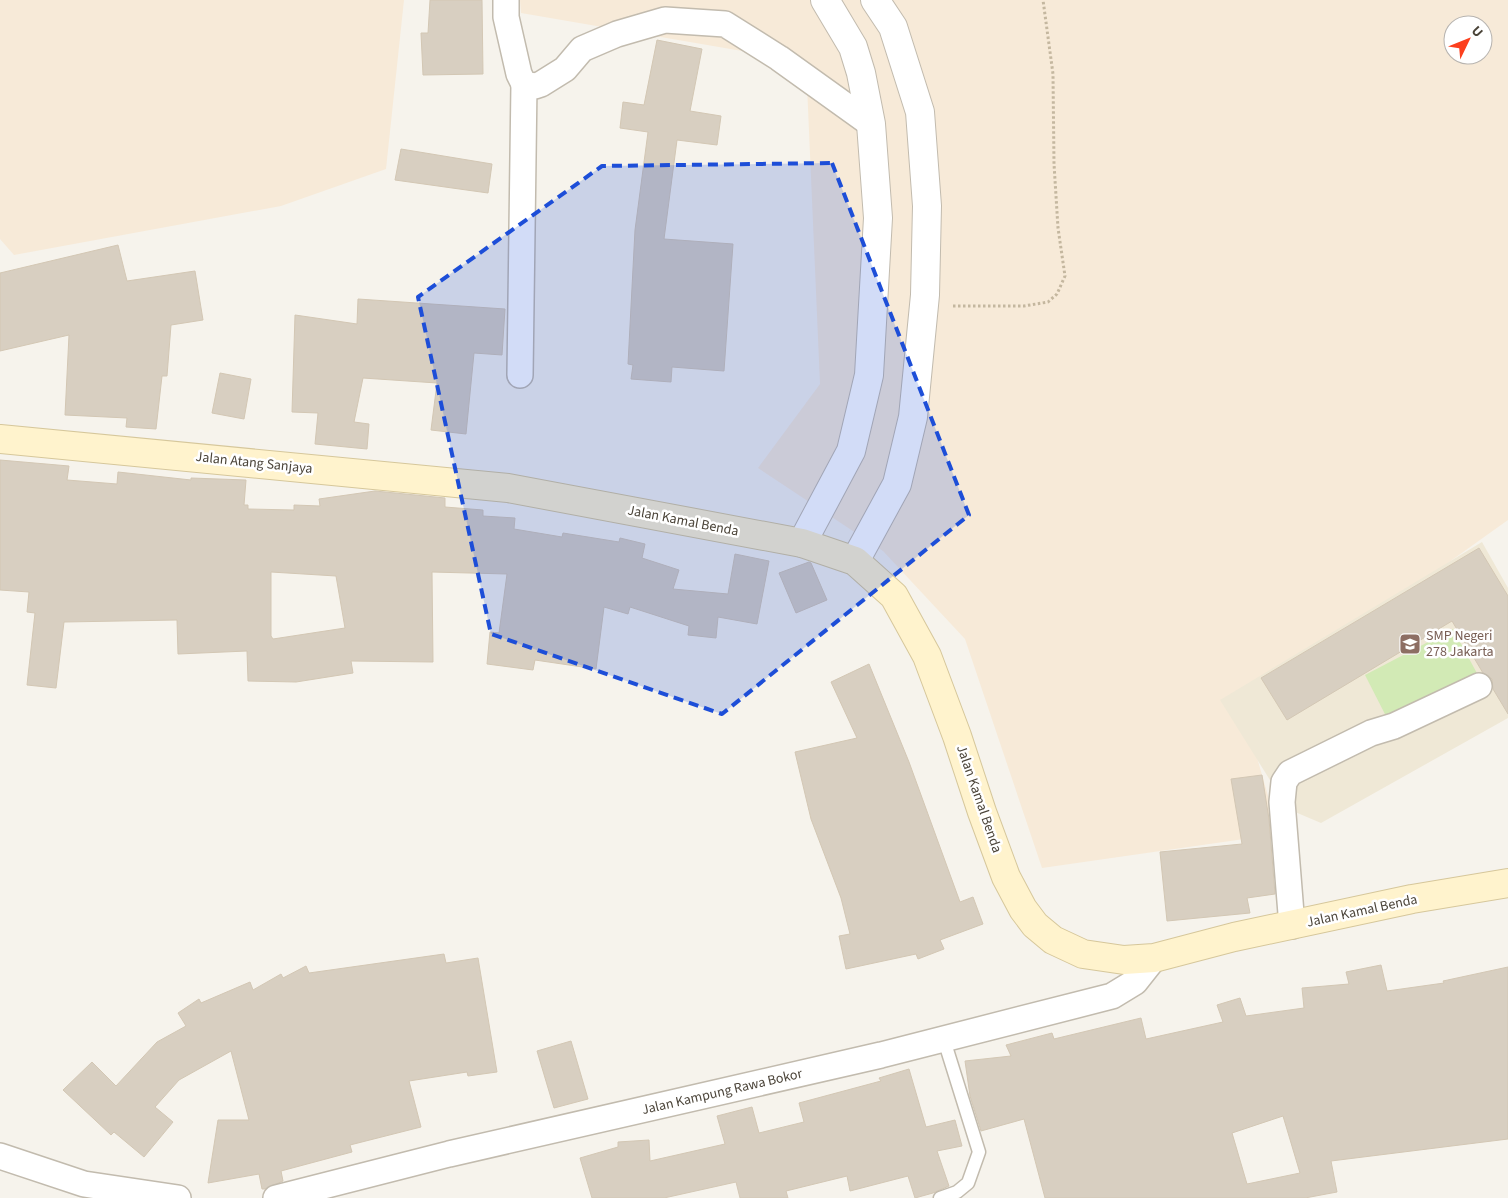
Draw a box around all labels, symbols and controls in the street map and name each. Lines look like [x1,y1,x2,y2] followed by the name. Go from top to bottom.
[1443,15,1493,65] north arrow
[1466,22,1487,42] text: U
[195,447,313,479] street label: Jalan Atang Sanjaya
[626,500,740,542] street label: Jalan Kamal Benda
[1426,626,1494,662] place label: SMP Negeri 278 Jakarta
[1398,632,1422,656] school or university icon: SMP Negeri 278 Jakarta
[951,742,1007,856] street label: Jalan Kamal Benda
[1305,890,1419,932] street label: Jalan Kamal Benda
[640,1064,804,1120] street label: Jalan Kampung Rawa Bokor

